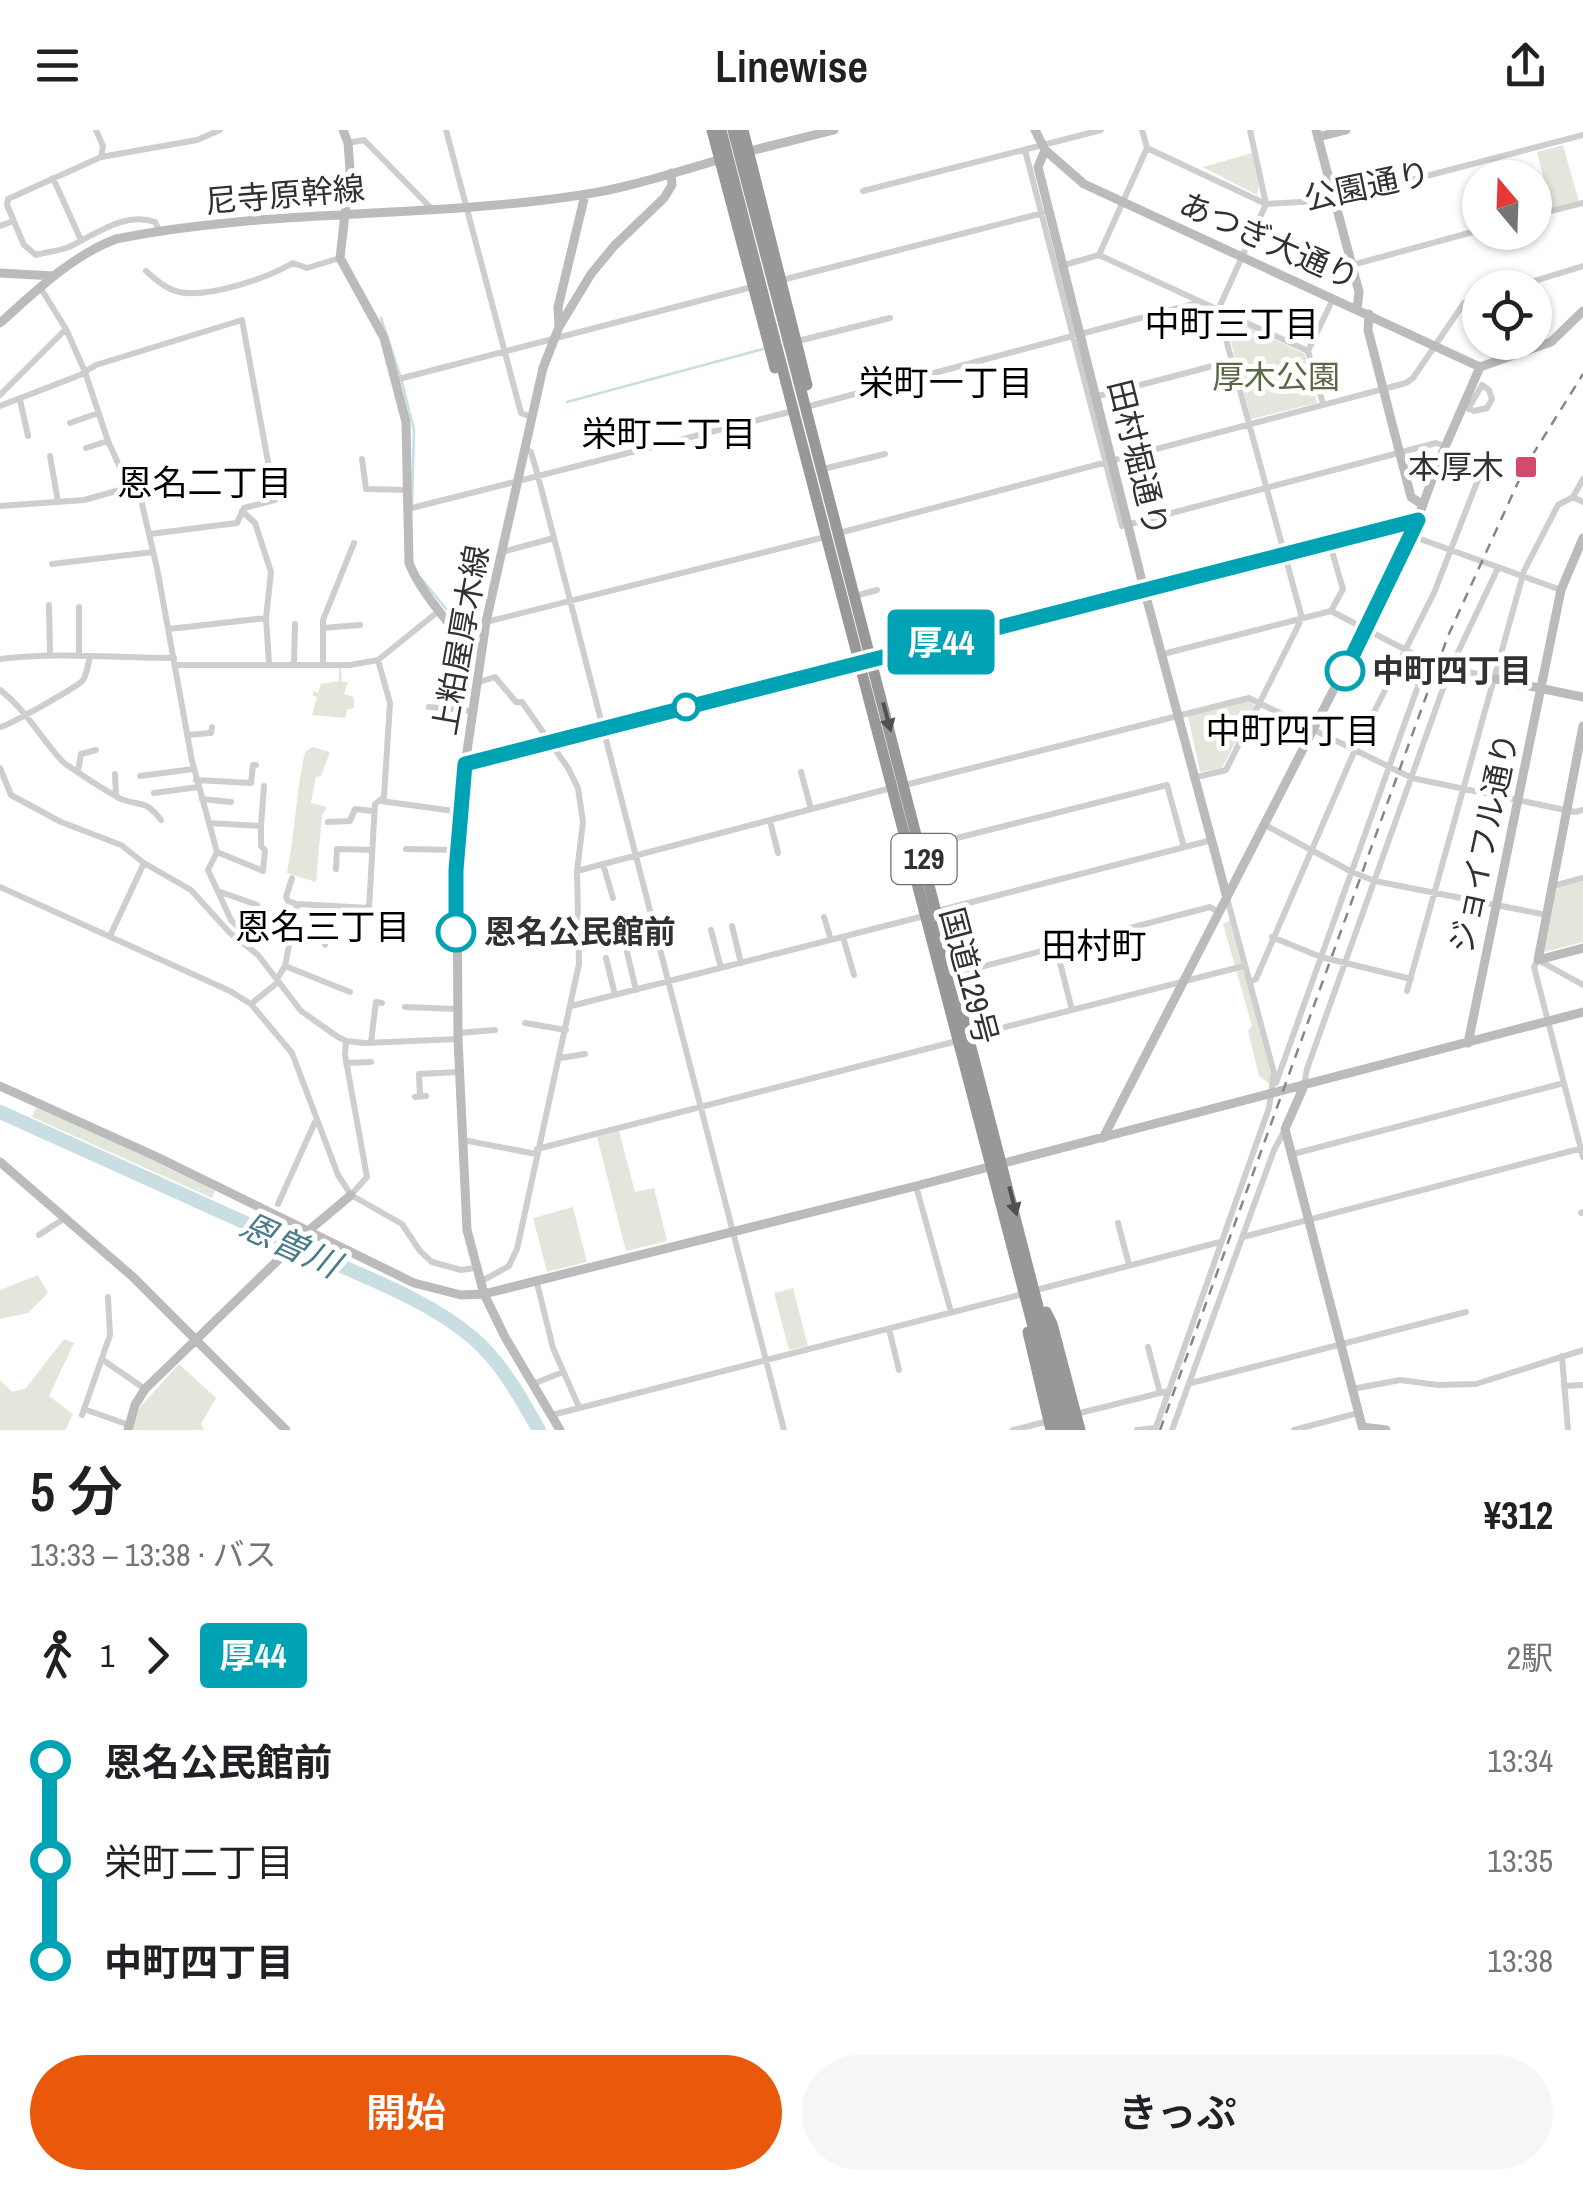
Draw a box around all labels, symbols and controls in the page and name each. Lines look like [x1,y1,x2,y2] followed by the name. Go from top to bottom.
[715,35,868,96] text: Linewise
[30,38,85,93] icon: menu
[1498,38,1553,93] icon: share
[1300,151,1434,220] street label: 公園通り
[1462,160,1552,250] north arrow
[1462,160,1552,360] map controls
[203,166,367,223] street label: 尼寺原幹線
[1173,182,1366,299] street label: あつぎ大通り
[1462,270,1552,360] button: locate
[1144,300,1320,347] district label: 中町三丁目
[1212,355,1340,398] park label: 厚木公園
[858,359,1034,406] district label: 栄町一丁目
[1098,375,1179,541] street label: 田村堀通り
[581,410,757,457] district label: 栄町二丁目
[1408,445,1504,488] place label: 本厚木
[1513,454,1539,480] marker: 本厚木
[117,459,293,506] district label: 恩名二丁目
[423,542,498,738] street label: 上粕屋厚木線
[884,610,998,674] line badge: 厚44
[908,619,974,666] text: 厚44
[1372,649,1532,692] place label: 中町四丁目
[1326,652,1364,690] marker: 中町四丁目
[673,694,699,720] unlabelled marker
[880,702,895,733] one-way arrow
[1205,707,1381,754] district label: 中町四丁目
[1439,729,1528,957] street label: ジョイフル通り
[892,834,956,884] road number: 129
[235,903,411,950] district label: 恩名三丁目
[931,903,1008,1049] street label: 国道129号
[484,910,676,953] place label: 恩名公民館前
[437,913,475,951] marker: 恩名公民館前
[1041,922,1147,969] district label: 田村町
[1005,1186,1021,1217] one-way arrow
[233,1201,351,1290] water label: 恩曽川
[30,1454,123,1528] text: 5 分
[1484,1490,1553,1541] text: ¥312
[30,1533,276,1576] text: 13:33 – 13:38 · バス
[30,1628,85,1683] icon: walk
[130,1628,185,1683] icon: forward
[220,1632,287,1679] text: 厚44
[100,1634,115,1677] text: 1
[1506,1636,1553,1679] text: 2駅
[104,1737,332,1788] text: 恩名公民館前
[1487,1739,1553,1782] text: 13:34
[104,1837,294,1888] text: 栄町二丁目
[1487,1839,1553,1882] text: 13:35
[104,1937,294,1988] text: 中町四丁目
[1487,1939,1553,1982] text: 13:38
[30,2055,782,2170] button: 開始
[802,2055,1553,2170] button: きっぷ

